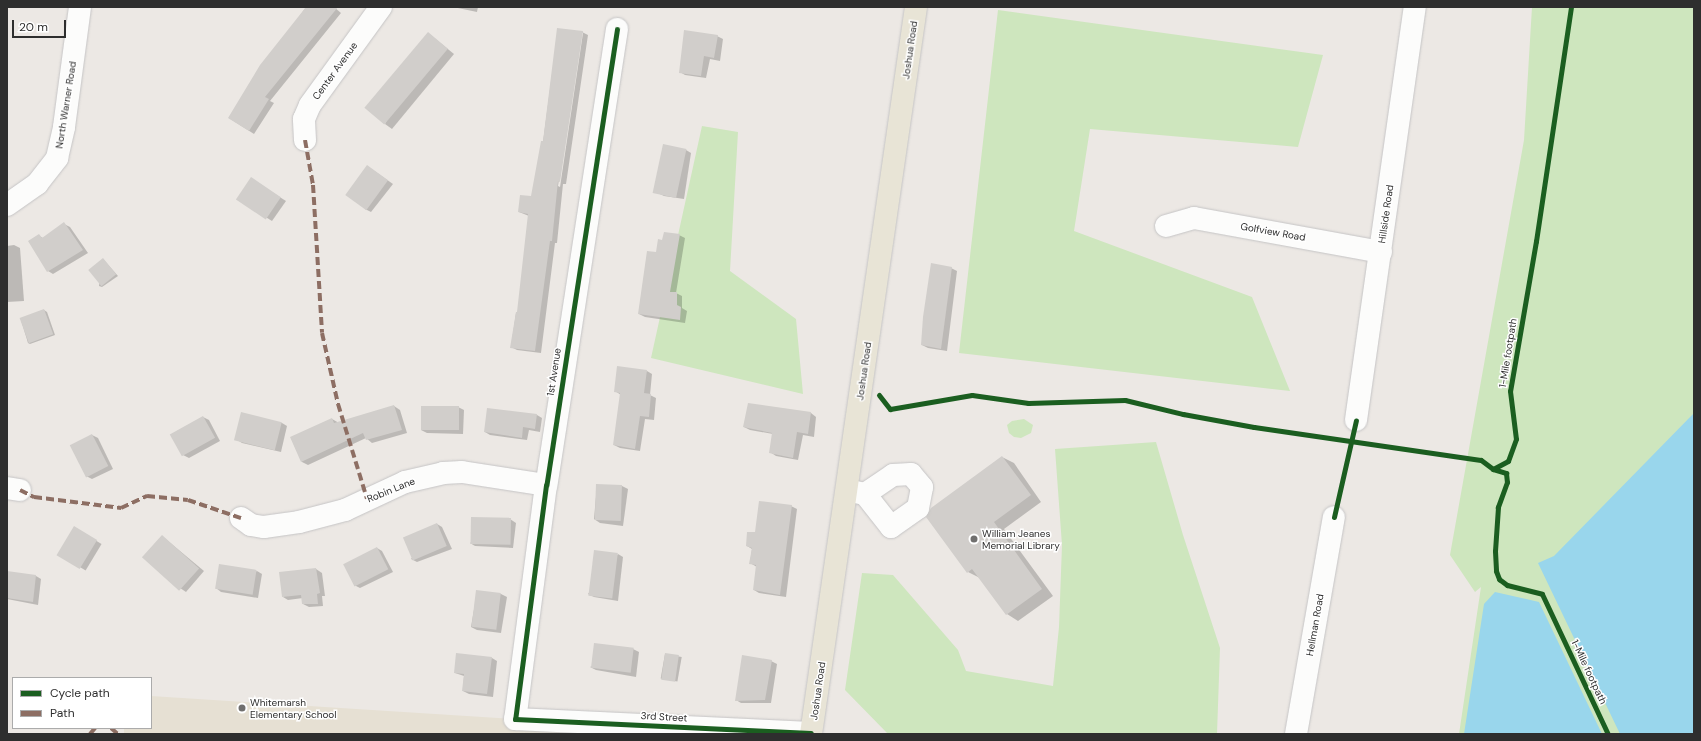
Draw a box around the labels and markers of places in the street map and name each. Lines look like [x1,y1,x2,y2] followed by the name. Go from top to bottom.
[982,527,1060,550] place label: William Jeanes Memorial Library
[969,534,979,544] marker: William Jeanes Memorial Library
[250,696,337,720] place label: Whitemarsh Elementary School
[237,703,247,713] marker: Whitemarsh Elementary School

